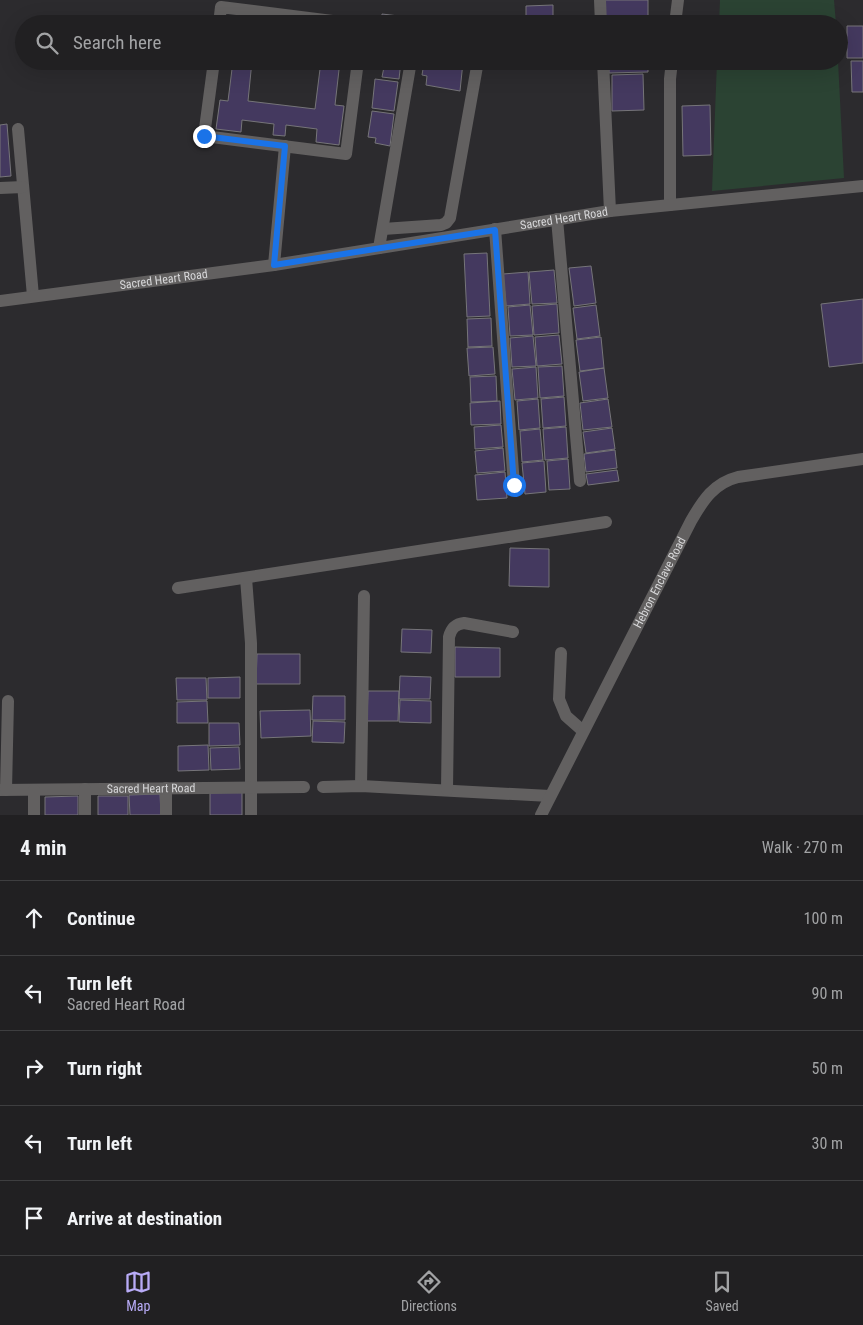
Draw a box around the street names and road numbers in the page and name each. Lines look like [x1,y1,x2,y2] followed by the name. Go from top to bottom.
[519,204,609,232] street label: Sacred Heart Road
[119,267,208,292] street label: Sacred Heart Road
[631,535,689,630] street label: Hebron Enclave Road
[107,781,195,796] street label: Sacred Heart Road

